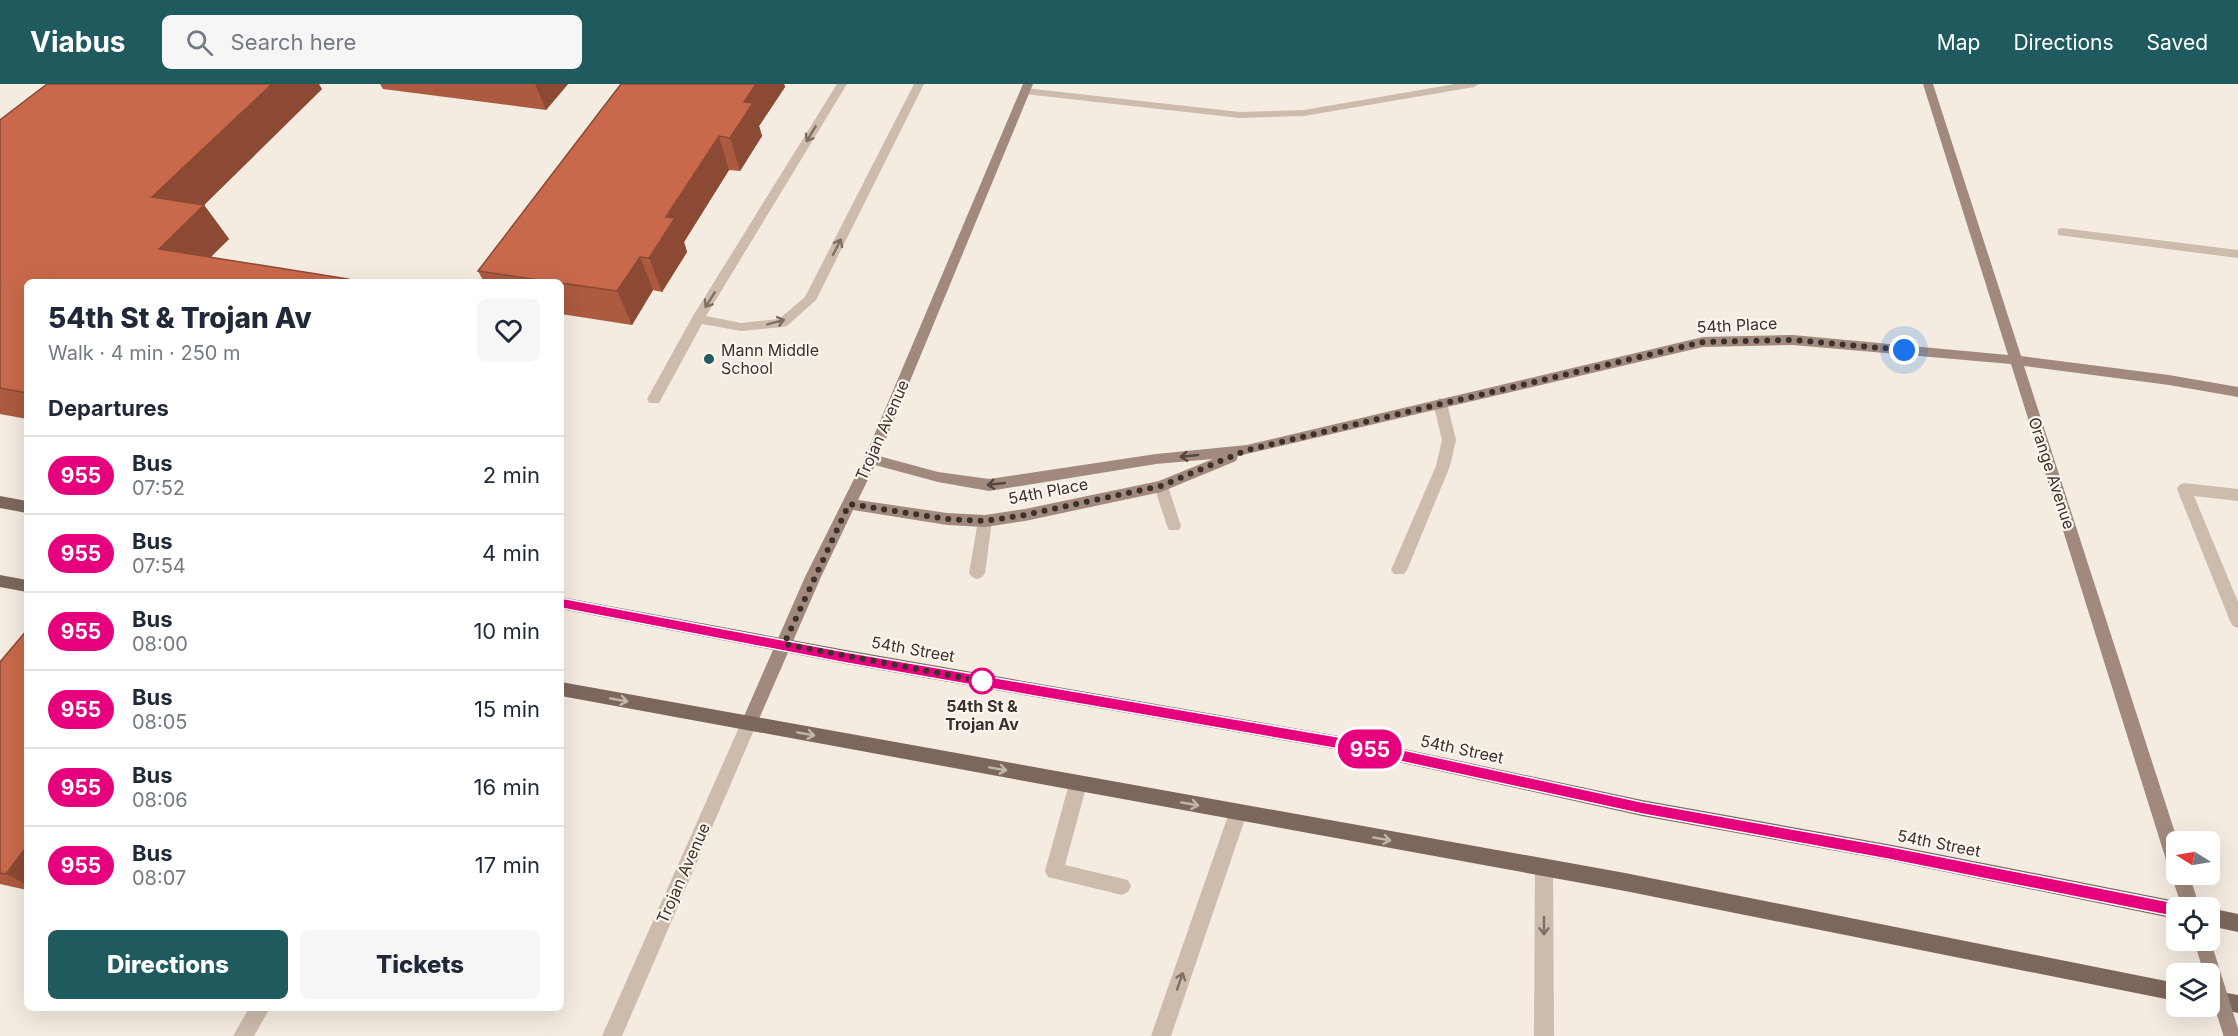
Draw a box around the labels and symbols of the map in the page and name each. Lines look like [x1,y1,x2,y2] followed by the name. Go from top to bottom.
[805,125,817,142] one-way arrow
[831,239,843,257] one-way arrow
[703,291,715,308] one-way arrow
[1696,313,1778,337] street label: 54th Place
[767,315,786,326] one-way arrow
[1889,335,1919,365] your location
[721,340,819,378] place label: Mann Middle School
[702,352,716,366] marker: Mann Middle School
[851,377,913,483] street label: Trojan Avenue
[2024,414,2080,532] street label: Orange Avenue
[1180,451,1200,462] one-way arrow
[1006,473,1090,509] street label: 54th Place
[987,478,1007,489] one-way arrow
[870,632,956,666] street label: 54th Street
[969,668,995,694] marker: 54th St & Trojan Av
[608,695,628,706] one-way arrow
[945,696,1019,734] place label: 54th St & Trojan Av
[796,729,816,740] one-way arrow
[1336,730,1404,768] line badge: 955
[1419,730,1505,768] street label: 54th Street
[988,764,1007,775] one-way arrow
[1179,799,1199,810] one-way arrow
[652,820,714,926] street label: Trojan Avenue
[1896,825,1982,861] street label: 54th Street
[2166,831,2220,885] north arrow
[1371,834,1391,845] one-way arrow
[1538,916,1550,936] one-way arrow
[1175,972,1186,991] one-way arrow

